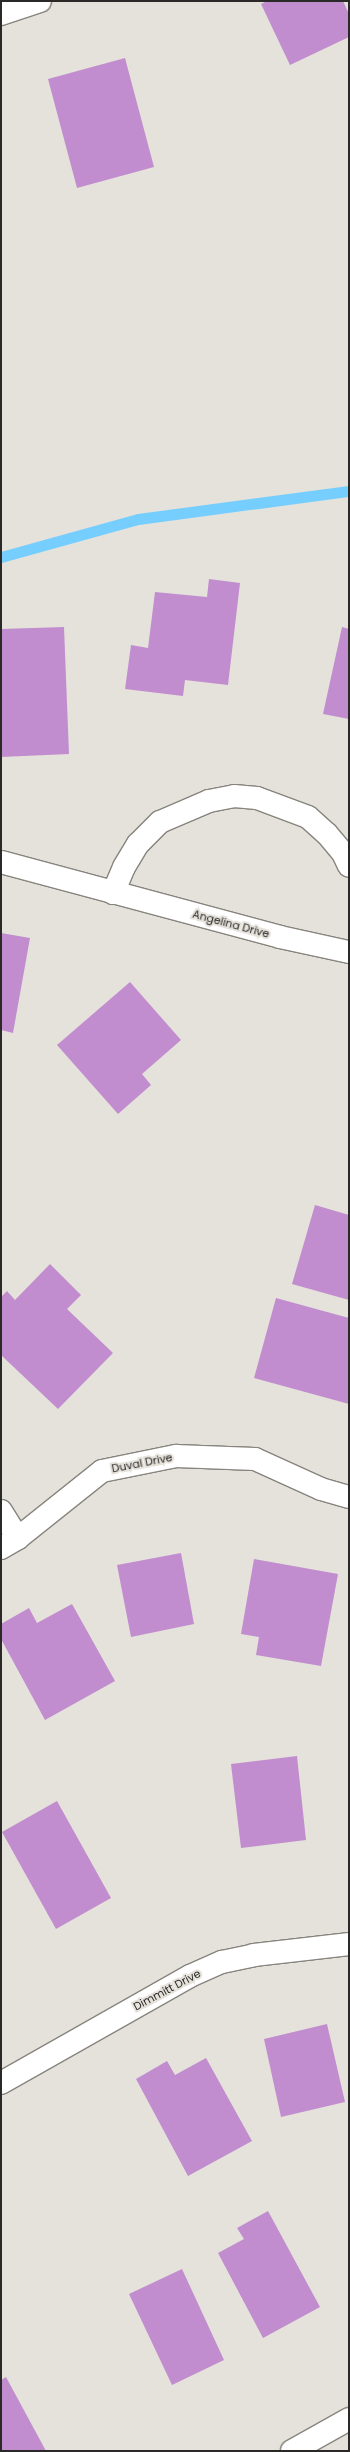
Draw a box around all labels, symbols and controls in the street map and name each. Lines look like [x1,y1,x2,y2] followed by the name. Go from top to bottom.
[191,907,271,941] street label: Angelina Drive
[110,1451,174,1475] street label: Duval Drive
[131,1967,203,2013] street label: Dimmitt Drive

